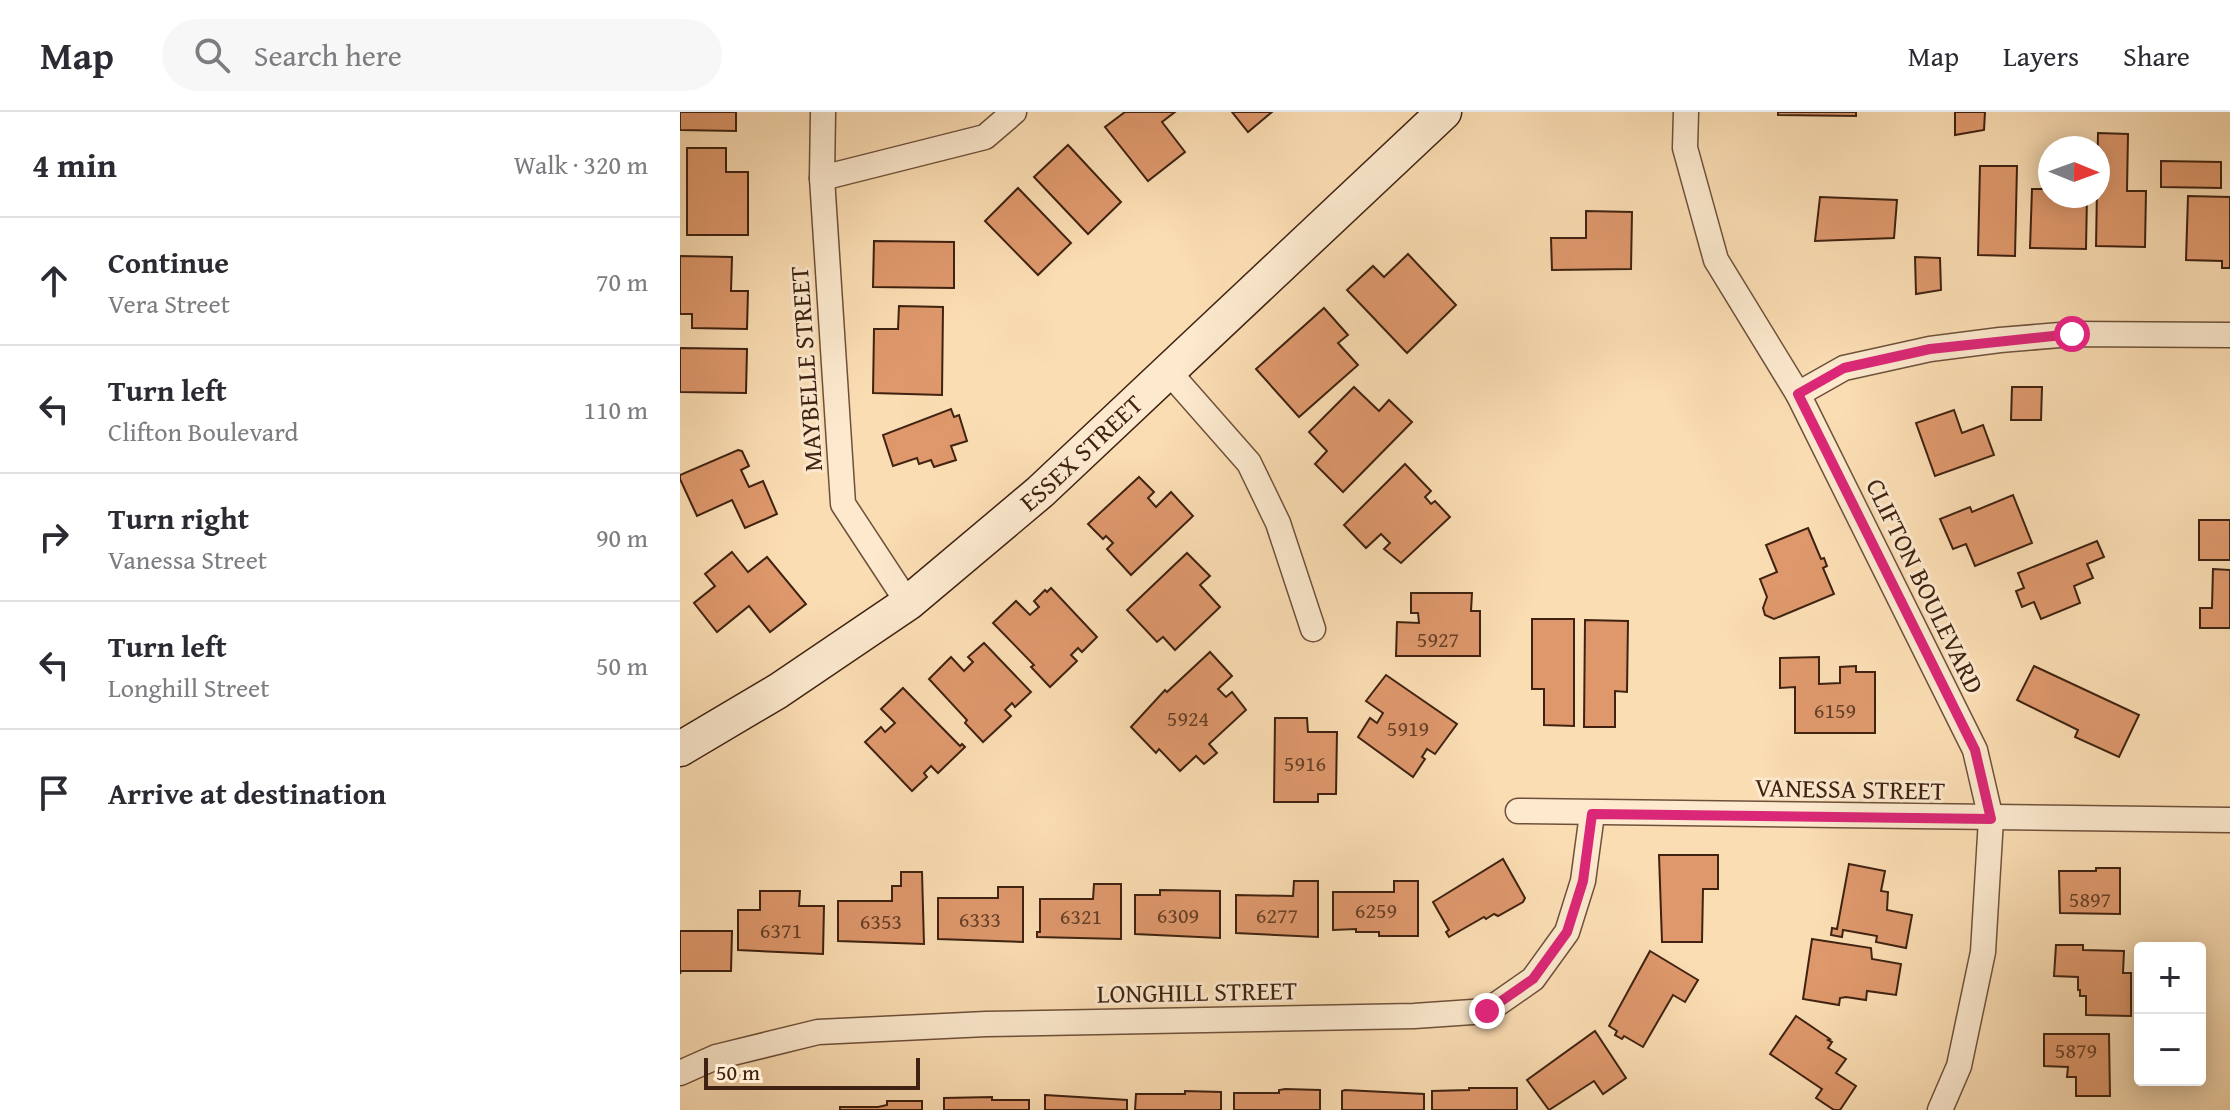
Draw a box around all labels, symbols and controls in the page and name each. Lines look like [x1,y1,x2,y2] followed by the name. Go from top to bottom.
[162,19,722,91] search box
[40,27,114,83] text: Map
[190,33,234,77] icon: search
[254,33,402,77] text: Search here
[1908,35,1959,76] text: Map
[2003,35,2079,76] text: Layers
[2123,35,2190,76] text: Share
[2038,136,2110,208] north arrow
[32,140,117,189] text: 4 min
[514,145,648,184] text: Walk · 320 m
[108,240,229,284] text: Continue
[32,259,76,303] icon: ahead
[596,262,648,301] text: 70 m
[779,265,832,473] street label: MAYBELLE STREET
[108,284,230,323] text: Vera Street
[2054,316,2090,352] route start
[108,368,227,412] text: Turn left
[1011,385,1152,521] street label: ESSEX STREET
[32,387,76,431] icon: left
[583,390,648,429] text: 110 m
[108,412,298,451] text: Clifton Boulevard
[1856,472,1994,700] street label: CLIFTON BOULEVARD
[108,496,249,540] text: Turn right
[32,515,76,559] icon: right
[596,518,648,557] text: 90 m
[108,540,267,579] text: Vanessa Street
[1417,623,1459,655] house number: 5927
[108,624,227,668] text: Turn left
[32,643,76,687] icon: left
[596,646,648,685] text: 50 m
[108,668,269,707] text: Longhill Street
[1814,694,1856,726] house number: 6159
[1167,702,1209,734] house number: 5924
[1387,712,1429,744] house number: 5919
[1284,747,1326,779] house number: 5916
[1754,767,1946,810] street label: VANESSA STREET
[32,771,76,815] icon: arrive
[108,771,386,815] text: Arrive at destination
[2069,883,2111,915] house number: 5897
[1355,894,1397,926] house number: 6259
[1157,899,1199,931] house number: 6309
[1256,899,1298,931] house number: 6277
[1060,900,1102,932] house number: 6321
[959,903,1001,935] house number: 6333
[860,905,902,937] house number: 6353
[760,914,802,946] house number: 6371
[2134,942,2206,1086] map controls
[2134,942,2206,1014] button: +
[1097,970,1298,1013] street label: LONGHILL STREET
[1469,993,1505,1029] route end
[2134,1014,2206,1086] button: −
[2055,1034,2097,1066] house number: 5879
[704,1054,920,1090] scale bar
[716,1056,760,1088] text: 50 m

